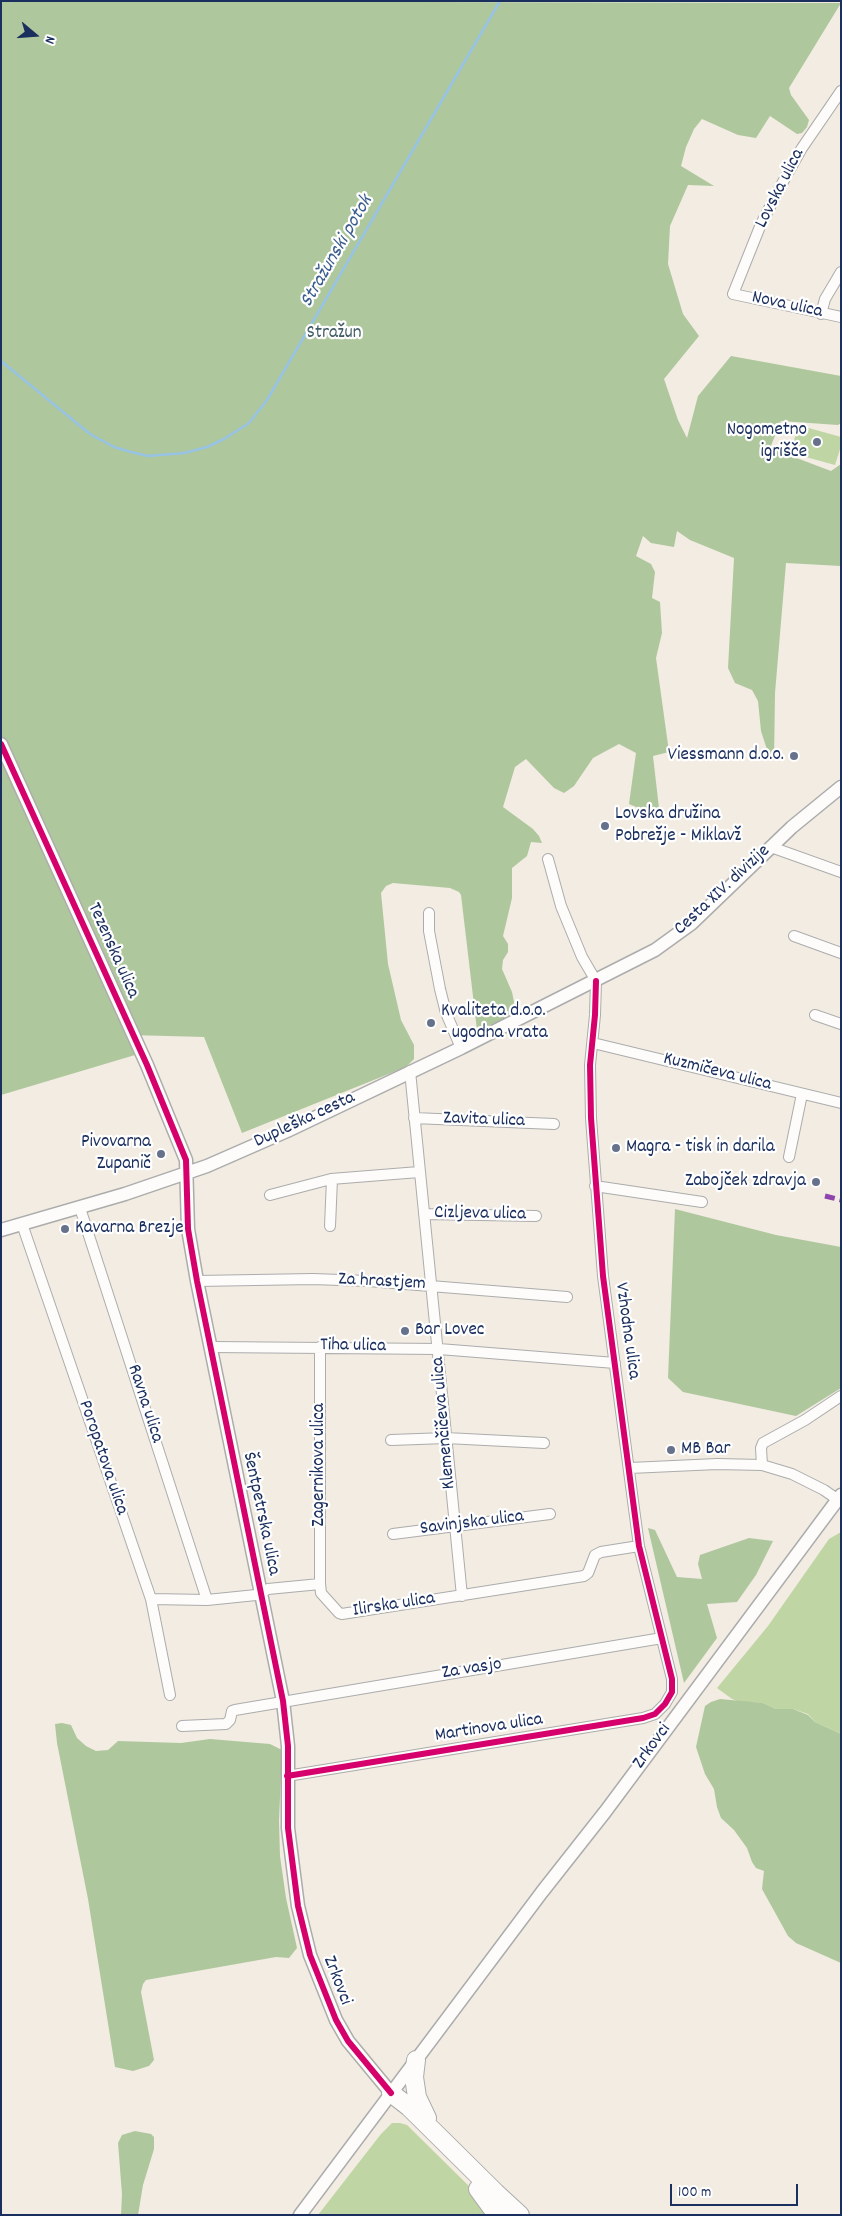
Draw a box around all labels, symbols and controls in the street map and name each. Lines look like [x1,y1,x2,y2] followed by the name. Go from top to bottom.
[10,10,60,60] north arrow
[39,33,60,46] text: N
[751,146,811,232] street label: Lovska ulica
[296,192,380,312] water label: Stražunski potok
[750,287,824,325] street label: Nova ulica
[307,323,361,345] park label: Stražun
[727,420,807,464] place label: Nogometno igrišče
[811,436,823,448] marker: Nogometno igrišče
[668,745,784,767] place label: Viessmann d.o.o.
[788,750,800,762] marker: Viessmann d.o.o.
[615,804,741,848] place label: Lovska družina Pobrežje - Miklavž
[599,820,611,832] marker: Lovska družina Pobrežje - Miklavž
[670,841,776,941] street label: Cesta XIV. divizije
[81,900,143,1002] street label: Tezenska ulica
[441,1001,548,1045] place label: Kvaliteta d.o.o. - ugodna vrata
[425,1017,437,1029] marker: Kvaliteta d.o.o. - ugodna vrata
[661,1049,773,1097] street label: Kuzmičeva ulica
[251,1088,359,1154] street label: Dupleška cesta
[443,1108,525,1134] street label: Zavita ulica
[81,1132,151,1176] place label: Pivovarna Zupanič
[626,1137,775,1159] place label: Magra - tisk in darila
[610,1142,622,1154] marker: Magra - tisk in darila
[155,1148,167,1160] marker: Pivovarna Zupanič
[685,1171,806,1193] place label: Zabojček zdravja
[810,1176,822,1188] marker: Zabojček zdravja
[434,1203,526,1227] street label: Cizljeva ulica
[75,1218,184,1240] place label: Kavarna Brezje
[59,1223,71,1235] marker: Kavarna Brezje
[338,1269,426,1297] street label: Za hrastjem
[608,1281,644,1381] street label: Vzhodna ulica
[415,1320,484,1342] place label: Bar Lovec
[399,1325,411,1337] marker: Bar Lovec
[320,1335,386,1359] street label: Tiha ulica
[428,1356,462,1490] street label: Klemenčičeva ulica
[121,1362,167,1446] street label: Ravna ulica
[72,1398,132,1518] street label: Poropatova ulica
[309,1403,331,1527] street label: Zagernikova ulica
[681,1439,730,1461] place label: MB Bar
[665,1444,677,1456] marker: MB Bar
[236,1451,284,1577] street label: Šentpetrska ulica
[419,1506,525,1542] street label: Savinjska ulica
[351,1588,437,1624] street label: Ilirska ulica
[441,1654,503,1686] street label: Za vasjo
[434,1709,544,1749] street label: Martinova ulica
[629,1720,677,1774] street label: Zrkovci
[316,1953,356,2009] street label: Zrkovci
[672,2174,800,2206] scale bar
[678,2182,711,2204] text: 100 m

